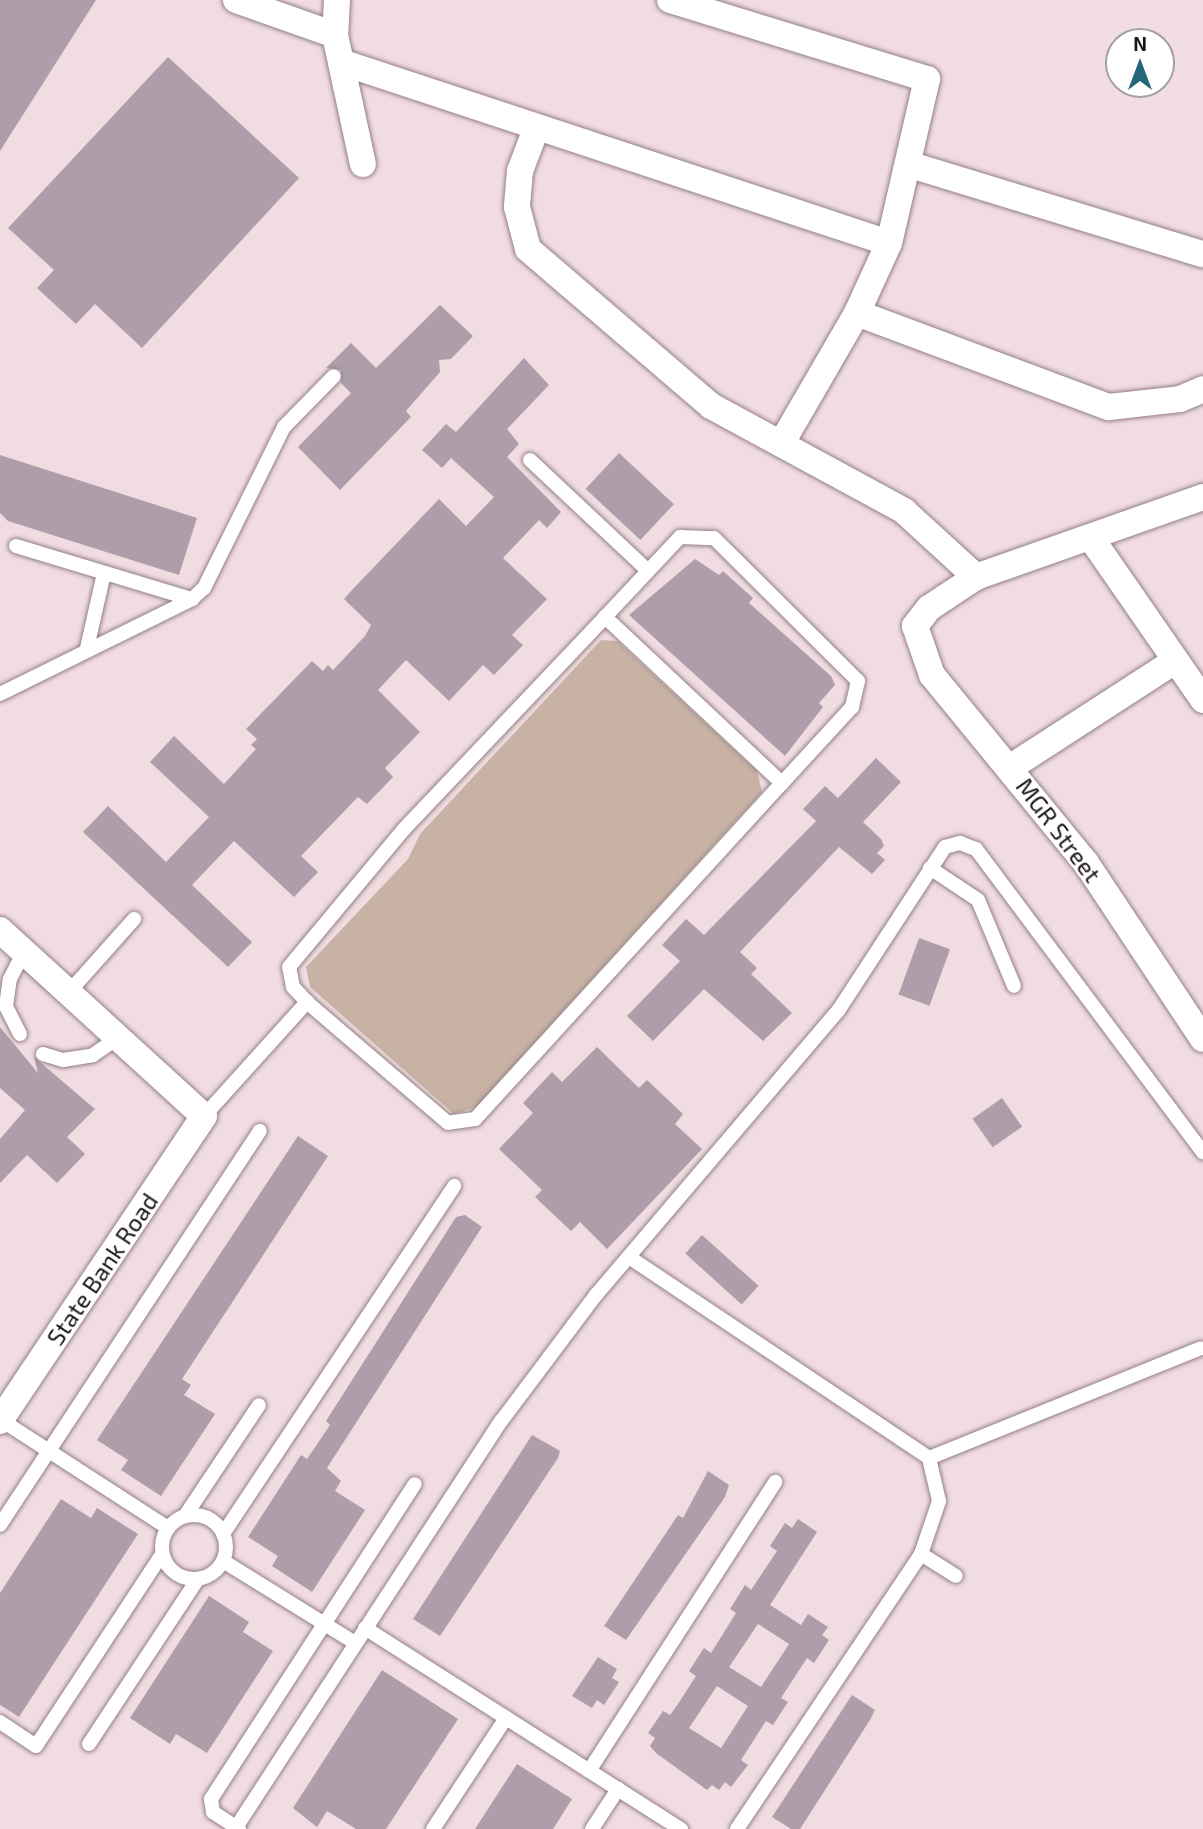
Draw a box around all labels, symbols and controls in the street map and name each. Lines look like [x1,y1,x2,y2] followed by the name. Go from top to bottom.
[1105,28,1175,98] north arrow
[1133,32,1147,55] text: N
[1010,772,1108,888] street label: MGR Street
[40,1187,164,1351] street label: State Bank Road

